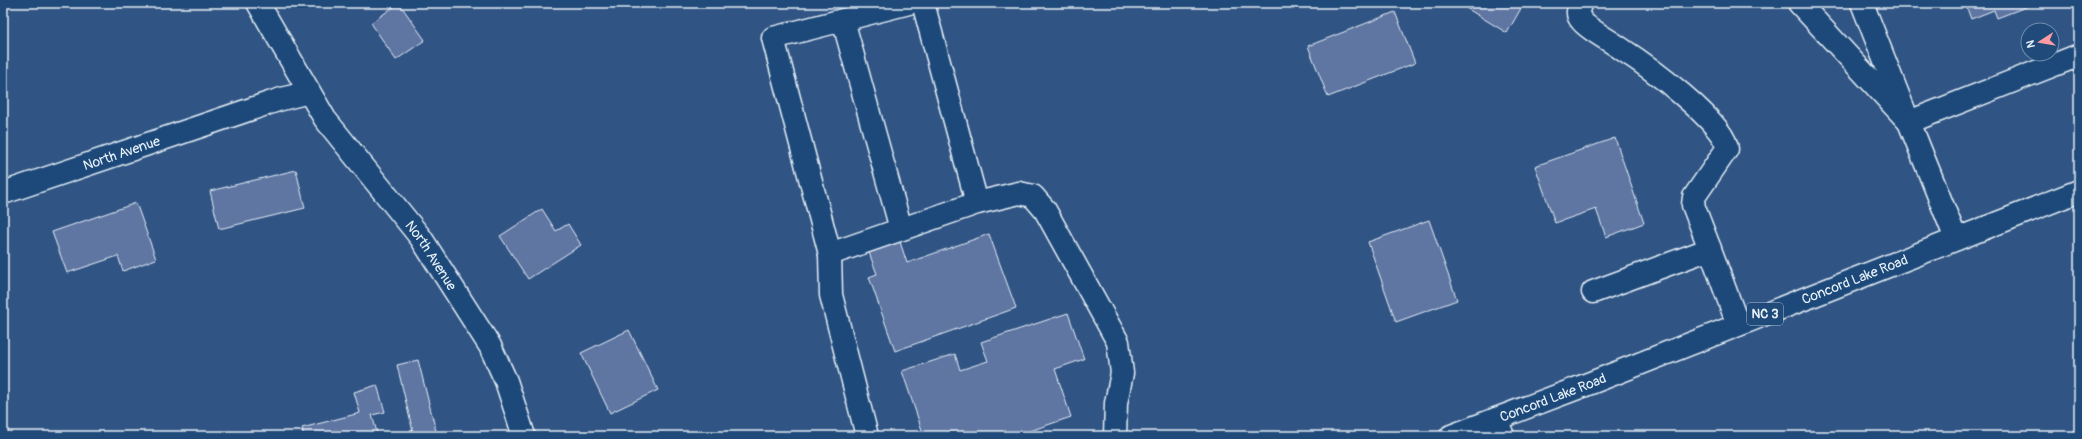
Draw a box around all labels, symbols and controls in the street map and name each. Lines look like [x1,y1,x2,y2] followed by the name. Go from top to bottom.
[2020,22,2060,62] north arrow
[2023,38,2038,49] text: N
[81,132,162,174] street label: North Avenue
[402,217,461,293] street label: North Avenue
[1799,251,1910,308] street label: Concord Lake Road
[1747,303,1783,325] road number: NC 3
[1497,369,1609,425] street label: Concord Lake Road

